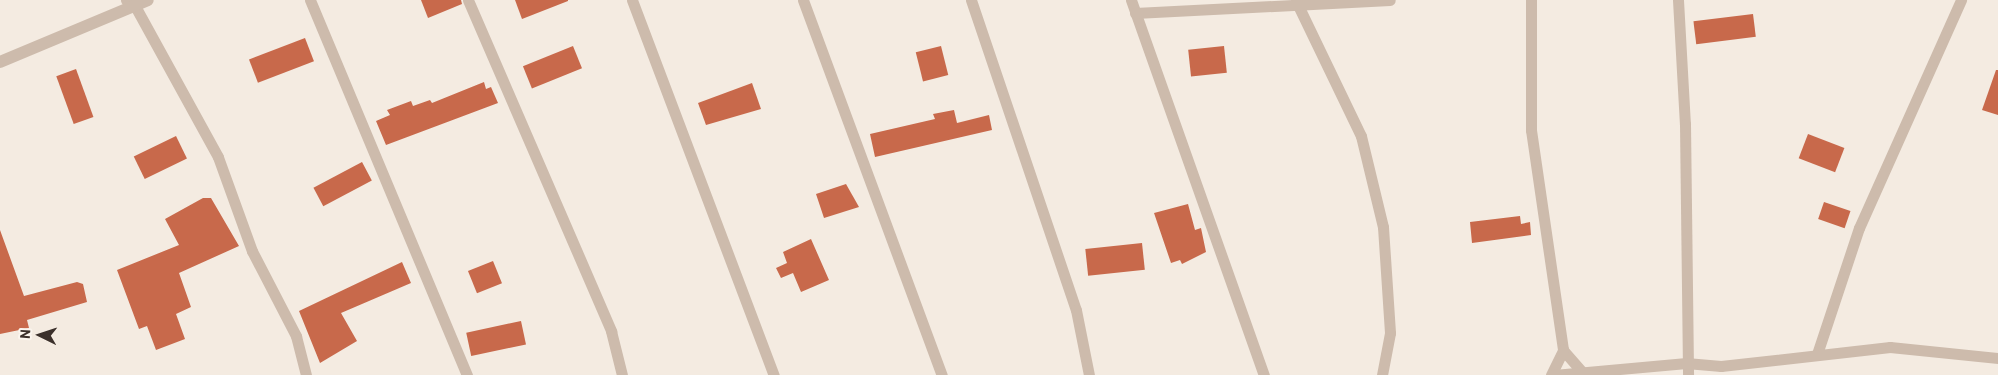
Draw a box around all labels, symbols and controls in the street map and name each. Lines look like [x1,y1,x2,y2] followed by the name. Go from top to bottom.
[15,310,65,360] north arrow
[16,329,33,339] text: N

